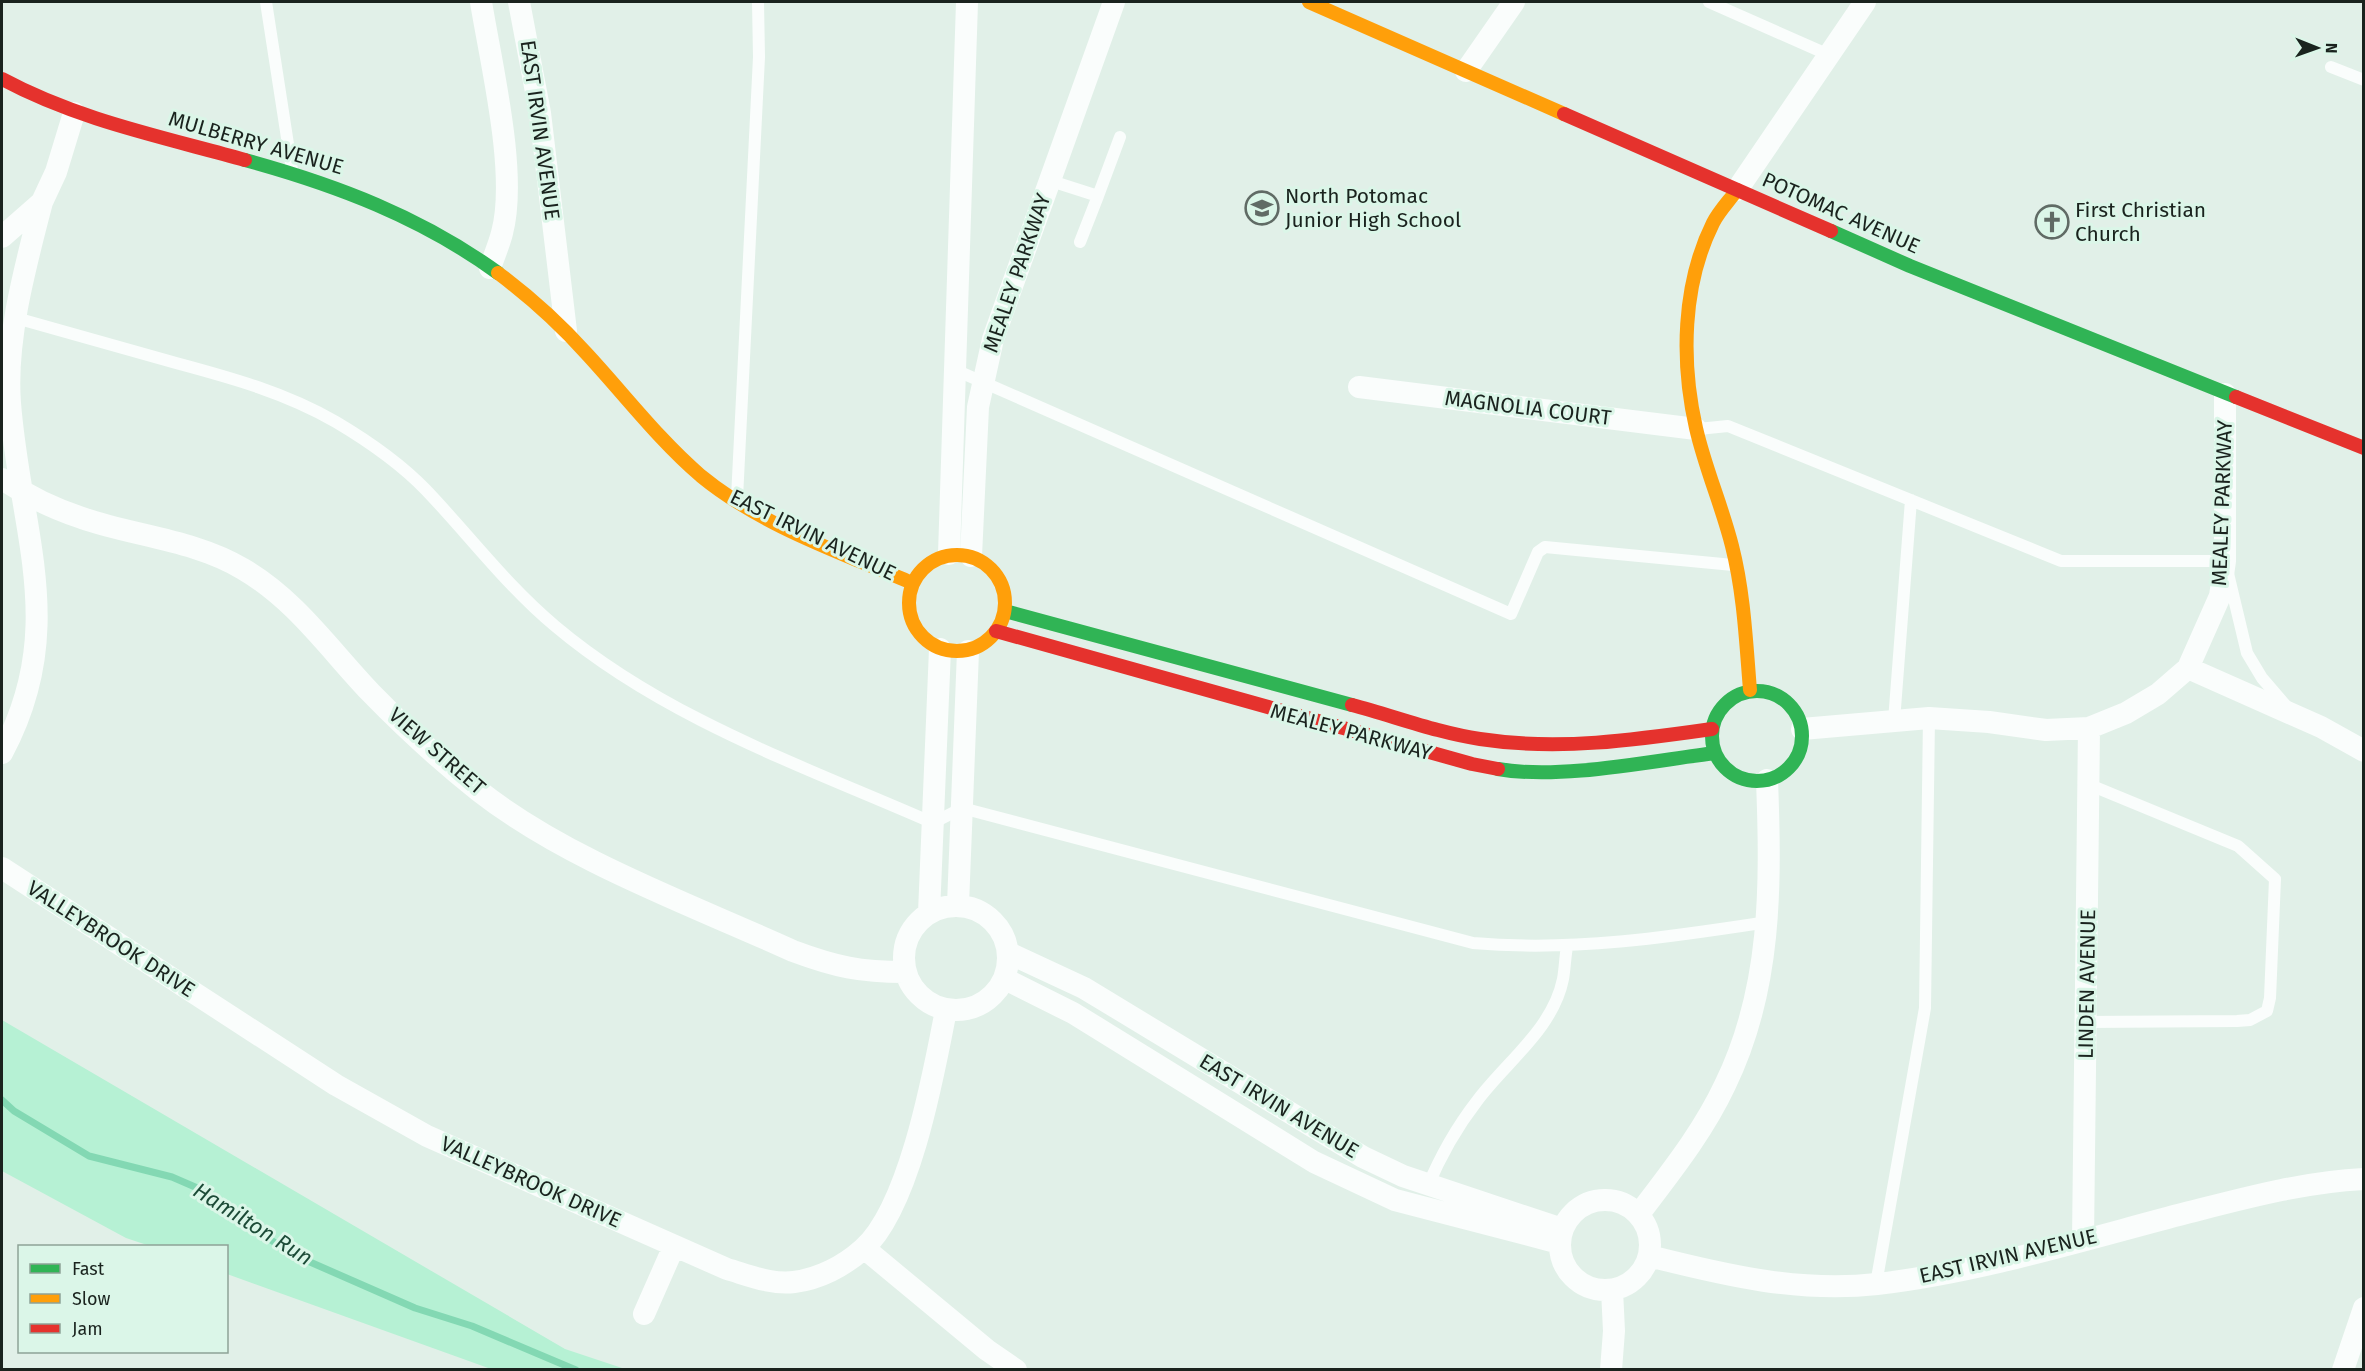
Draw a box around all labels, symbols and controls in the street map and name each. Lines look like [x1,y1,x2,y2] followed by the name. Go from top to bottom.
[2287,18,2347,78] north arrow
[515,38,565,222] street label: EAST IRVIN AVENUE
[2322,43,2341,54] text: N
[166,106,346,180] street label: MULBERRY AVENUE
[1758,167,1924,259] street label: POTOMAC AVENUE
[1285,183,1461,233] place label: North Potomac Junior High School
[978,190,1057,356] street label: MEALEY PARKWAY
[1244,190,1280,226] school or university icon: North Potomac Junior High School
[2075,197,2206,247] place label: First Christian Church
[2034,204,2070,240] church icon: First Christian Church
[1443,385,1613,431] street label: MAGNOLIA COURT
[2206,419,2238,587] street label: MEALEY PARKWAY
[726,484,900,586] street label: EAST IRVIN AVENUE
[1267,698,1435,766] street label: MEALEY PARKWAY
[383,702,491,800] street label: VIEW STREET
[22,875,200,1003] street label: VALLEYBROOK DRIVE
[2073,909,2101,1059] street label: LINDEN AVENUE
[1195,1048,1363,1164] street label: EAST IRVIN AVENUE
[437,1131,625,1233] street label: VALLEYBROOK DRIVE
[188,1177,318,1271] water label: Hamilton Run
[1917,1223,2099,1289] street label: EAST IRVIN AVENUE
[18,1245,228,1353] legend
[72,1258,105,1280] text: Fast
[72,1288,111,1310] text: Slow
[72,1318,103,1340] text: Jam

